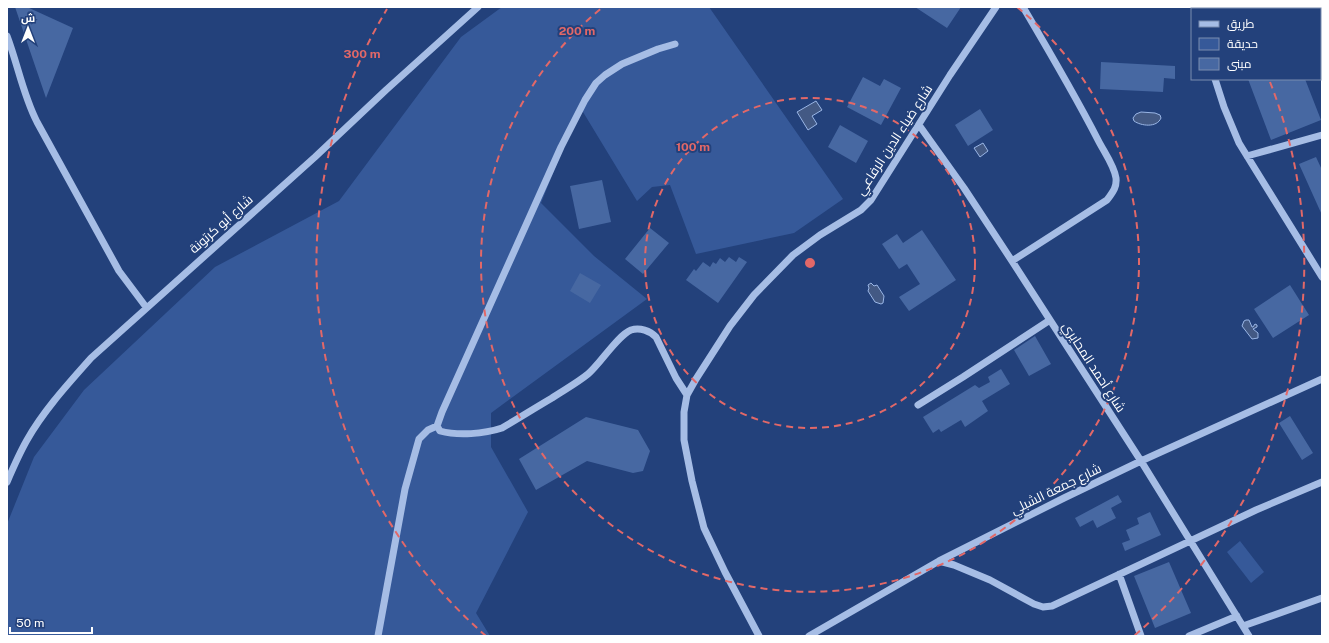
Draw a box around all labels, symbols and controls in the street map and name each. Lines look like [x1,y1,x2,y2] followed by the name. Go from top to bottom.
[8,8,48,48] north arrow
[1191,8,1321,80] legend
[21,12,35,25] text: ش
[1227,17,1255,31] text: طريق
[559,24,595,38] text: 200 m
[1227,37,1258,51] text: حديقة
[344,47,381,61] text: 300 m
[1227,57,1252,71] text: مبنى
[853,82,938,200] street label: شارع ضياء الدين الرفاعي
[676,140,710,154] text: 100 m
[186,191,256,257] street label: شارع أبو كرتونة
[803,256,817,270] centre of rings
[1057,319,1130,417] street label: شارع أحمد المحايري
[1008,461,1105,520] street label: شارع جمعة الشبلي
[10,609,92,635] scale bar
[16,616,44,630] text: 50 m

